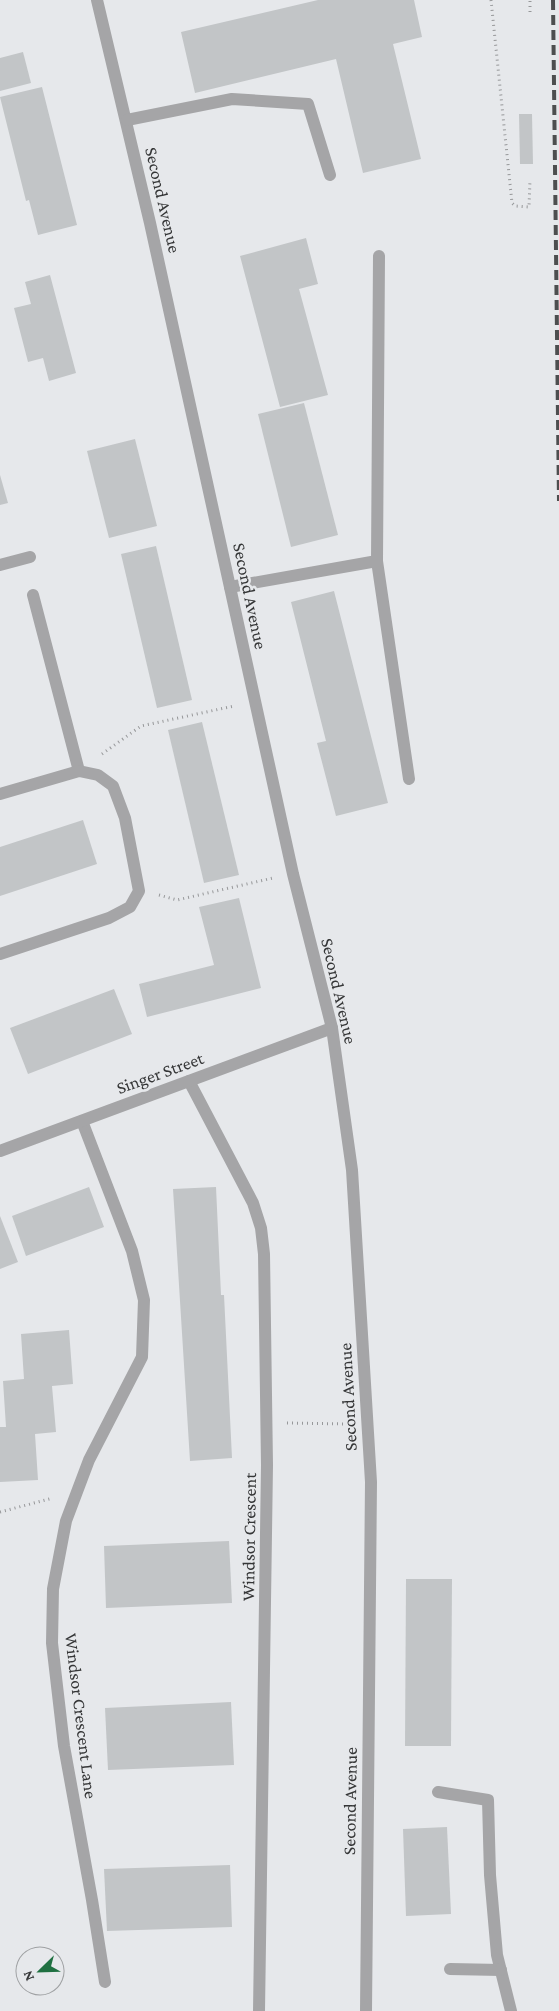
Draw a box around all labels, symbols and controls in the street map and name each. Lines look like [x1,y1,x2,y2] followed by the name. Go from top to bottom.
[141,145,185,255] street label: Second Avenue
[229,541,271,651] street label: Second Avenue
[317,936,361,1046] street label: Second Avenue
[114,1048,207,1098] street label: Singer Street
[335,1342,361,1452] street label: Second Avenue
[238,1472,260,1601] street label: Windsor Crescent
[61,1632,101,1800] street label: Windsor Crescent Lane
[339,1747,361,1855] street label: Second Avenue
[15,1946,65,1996] north arrow
[19,1968,37,1984] text: N

